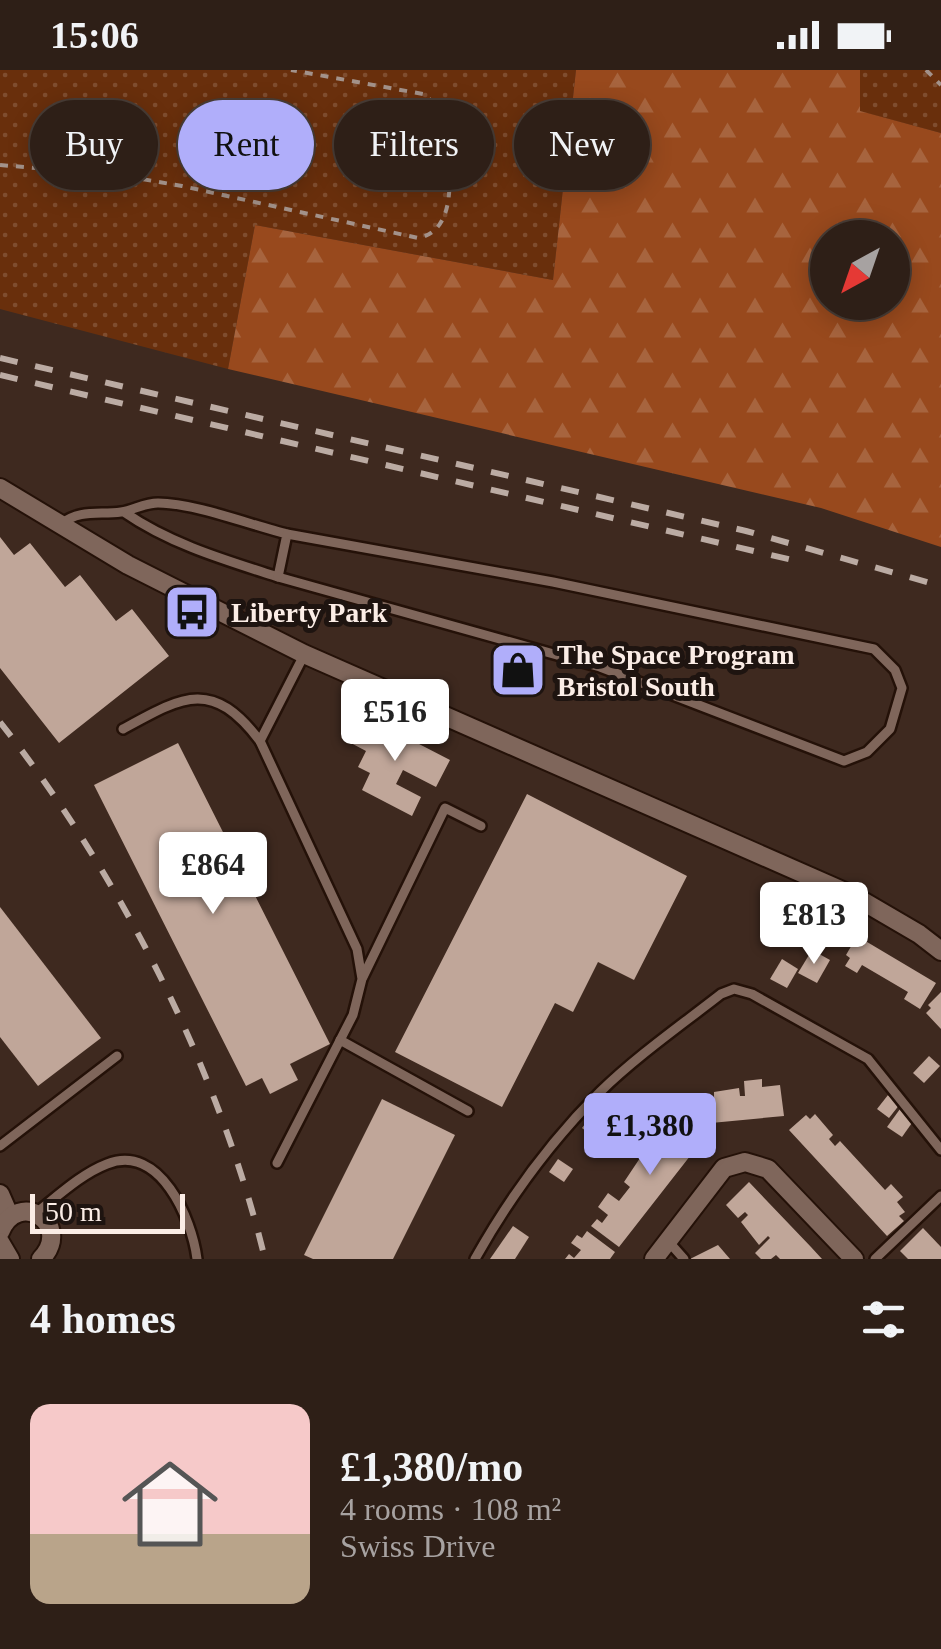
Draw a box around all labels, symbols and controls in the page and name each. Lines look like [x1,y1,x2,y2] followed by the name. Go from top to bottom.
[50,14,139,56] text: 15:06
[30,100,158,190] chip: Buy
[178,100,314,190] chip: Rent
[334,100,494,190] chip: Filters
[514,100,650,190] chip: New
[810,220,910,320] north arrow
[810,220,910,320] map controls
[162,582,222,642] bus stop icon: Liberty Park
[231,597,388,628] place label: Liberty Park
[557,639,794,702] place label: The Space Program Bristol South
[488,640,548,700] shop icon: The Space Program Bristol South
[336,679,454,764] pin: £516
[363,693,427,729] text: £516
[154,832,272,917] pin: £864
[181,846,245,882] text: £864
[755,882,873,967] pin: £813
[782,896,846,932] text: £813
[569,1093,731,1178] pin: £1,380
[606,1107,694,1143] text: £1,380
[30,1189,185,1234] scale bar
[45,1196,102,1227] text: 50 m
[856,1292,911,1347] icon: filters
[30,1296,176,1342] text: 4 homes
[110,1444,230,1564] icon: home
[340,1444,523,1490] text: £1,380/mo
[340,1491,561,1527] text: 4 rooms · 108 m²
[340,1528,496,1564] text: Swiss Drive

